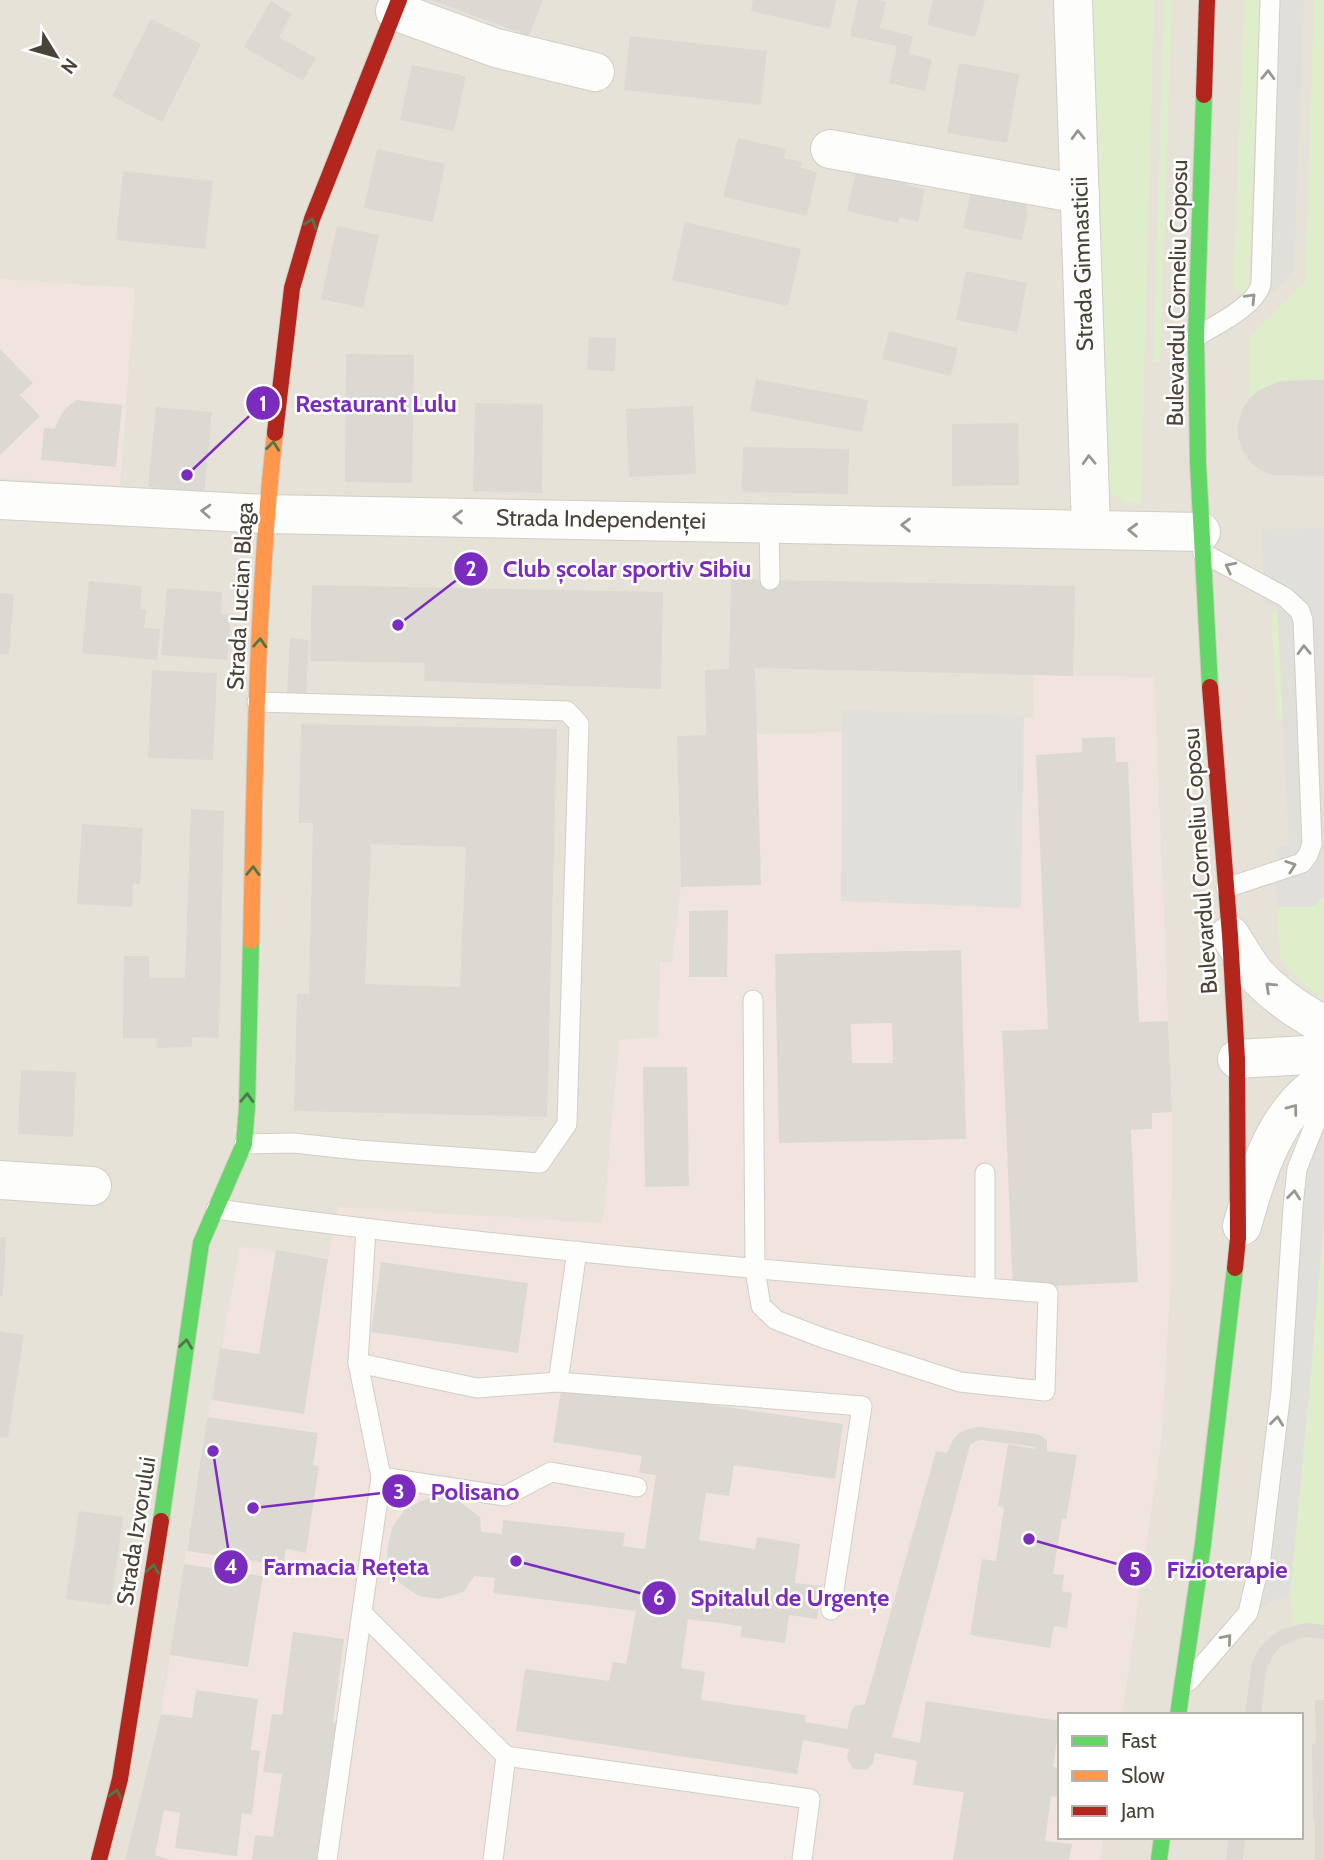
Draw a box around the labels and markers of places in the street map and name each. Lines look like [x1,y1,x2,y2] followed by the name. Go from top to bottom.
[246,381,470,426] callout: Restaurant Lulu
[454,547,765,592] callout: Club școlar sportiv Sibiu
[382,1469,533,1514] callout: Polisano
[214,1544,443,1589] callout: Farmacia Rețeta
[1118,1547,1302,1592] callout: Fizioterapie
[642,1575,904,1620] callout: Spitalul de Urgențe

